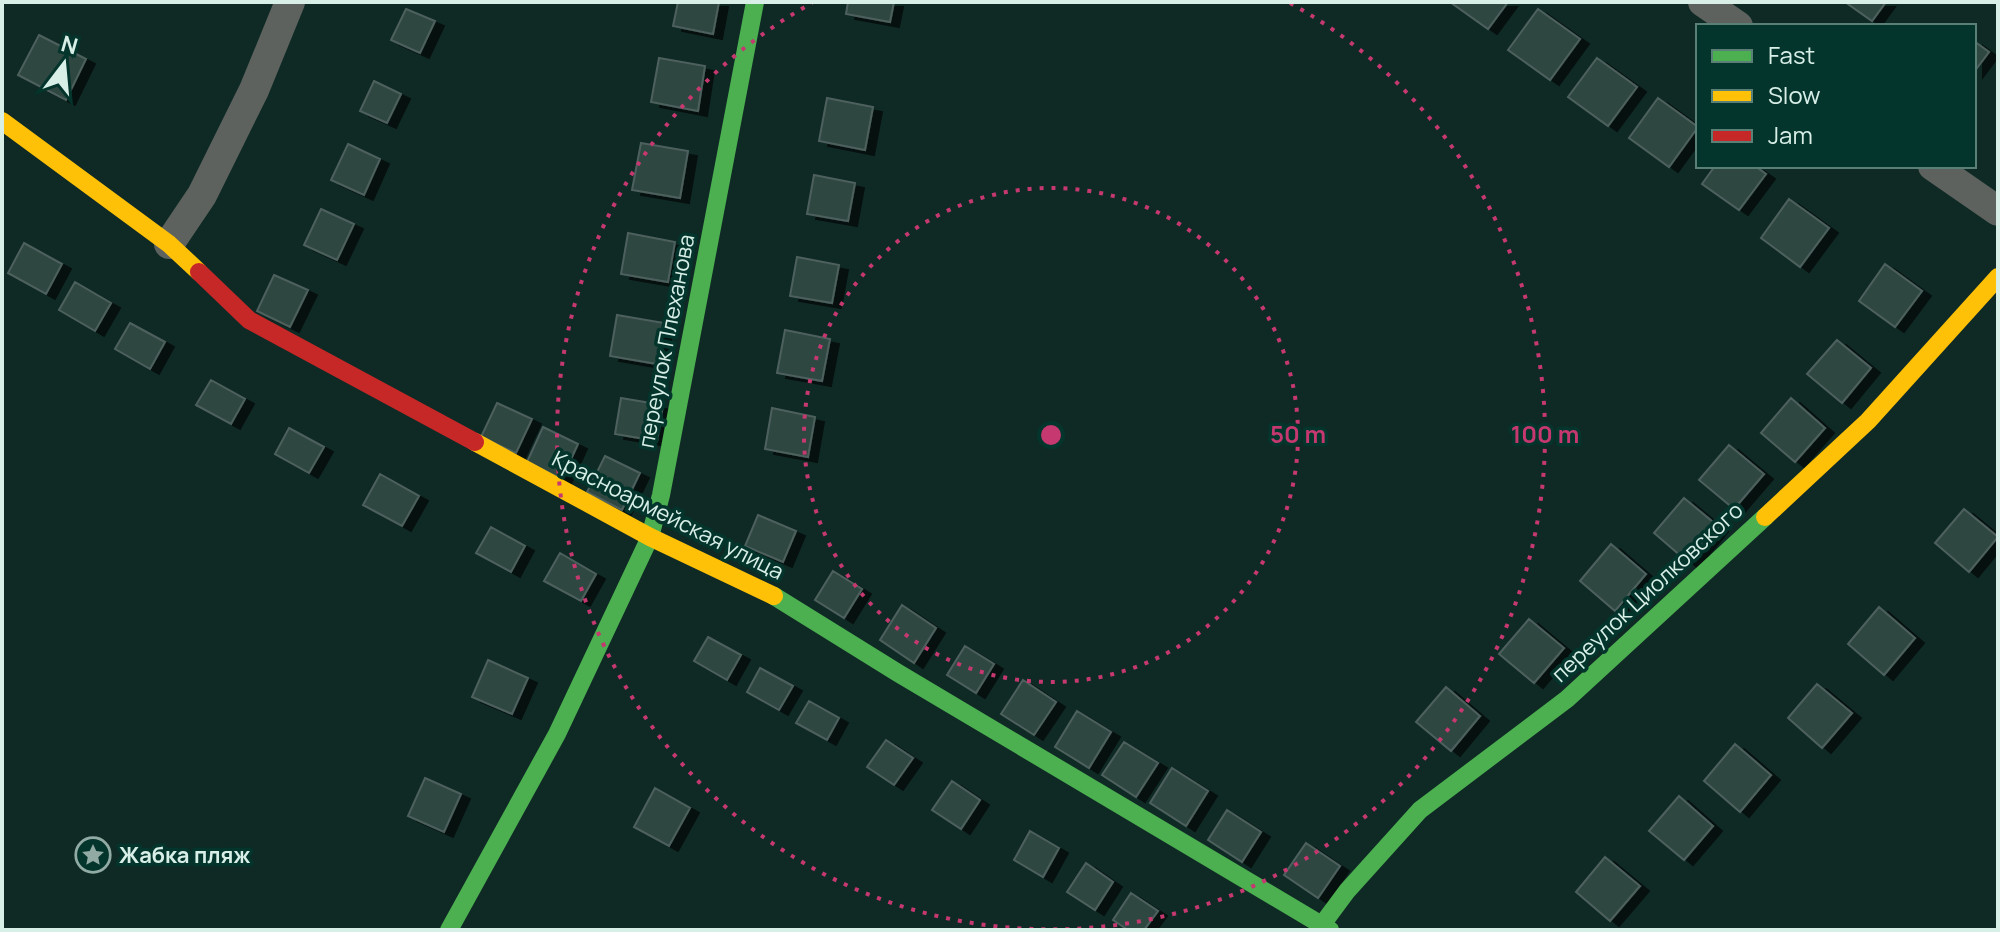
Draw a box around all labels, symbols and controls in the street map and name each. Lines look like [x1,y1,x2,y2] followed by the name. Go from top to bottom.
[24,24,104,104] north arrow
[1696,24,1976,168] legend
[58,28,81,61] text: N
[1768,38,1815,71] text: Fast
[1768,78,1821,111] text: Slow
[1768,118,1813,151] text: Jam
[631,232,701,450] street label: переулок Плеханова
[1270,417,1326,450] text: 50 m
[1511,417,1579,450] text: 100 m
[1037,421,1065,449] centre of rings
[547,443,789,587] street label: Красноармейская улица
[1545,495,1749,689] street label: переулок Циолковского
[74,836,112,874] place icon: Жабка пляж
[119,840,250,870] place label: Жабка пляж

